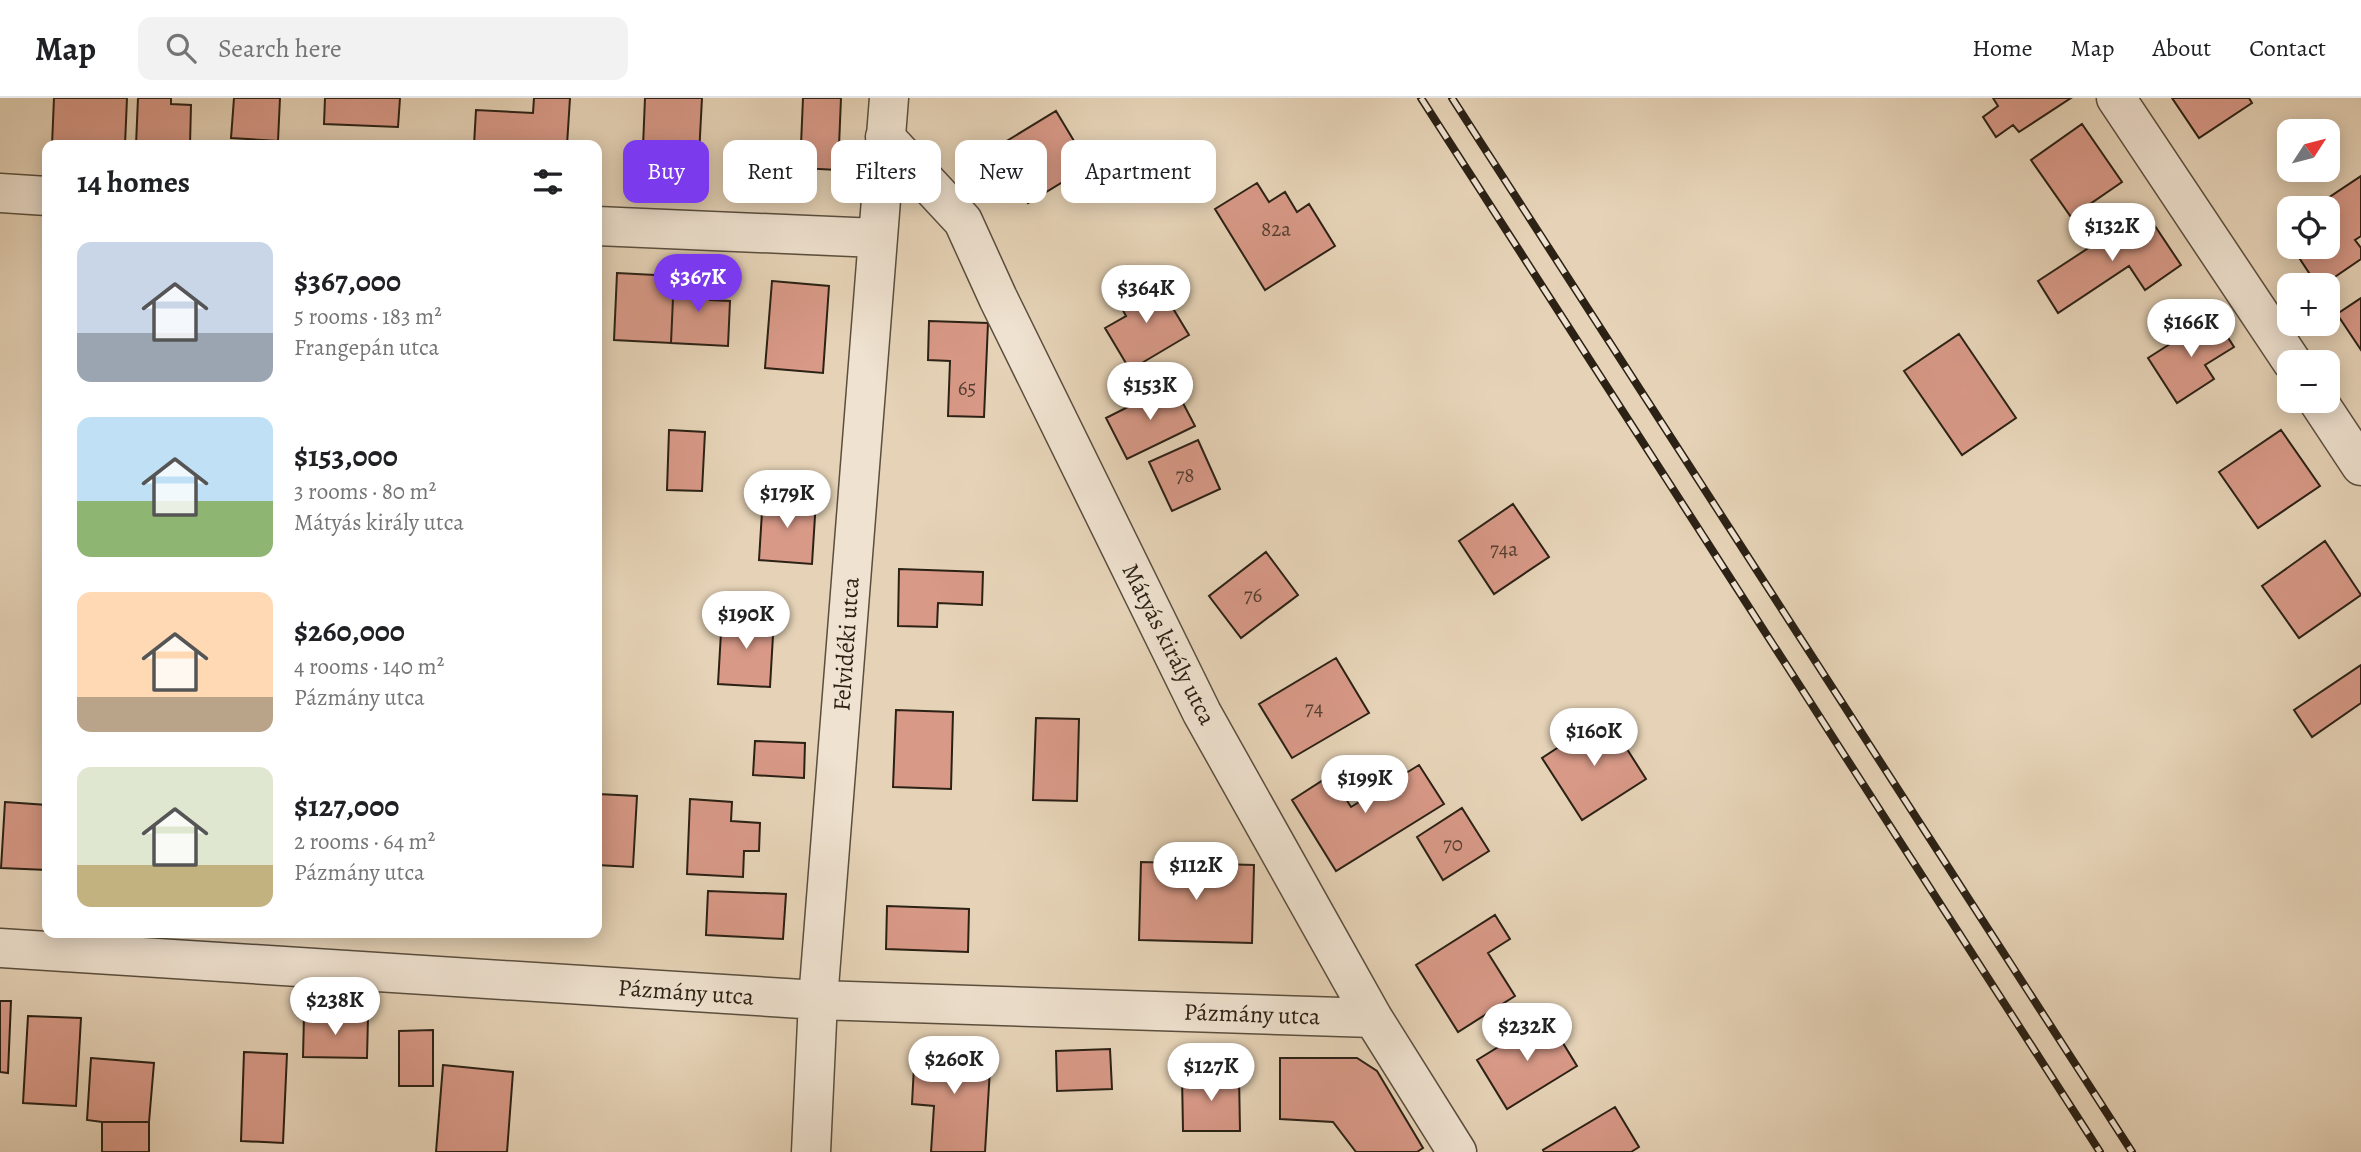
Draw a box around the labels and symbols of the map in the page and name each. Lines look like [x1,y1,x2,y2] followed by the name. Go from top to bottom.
[2277,119,2340,182] north arrow
[2063,204,2161,263] pin: $132K
[1261,215,1291,243] house number: 82a
[649,254,747,314] pin: $367K
[1097,266,1195,325] pin: $364K
[2142,300,2240,359] pin: $166K
[1101,362,1199,422] pin: $153K
[958,374,976,402] house number: 65
[1175,461,1195,489] house number: 78
[738,470,836,530] pin: $179K
[1490,535,1518,563] house number: 74a
[1115,558,1224,731] street label: Mátyás király utca
[825,575,867,712] street label: Felvidéki utca
[1244,581,1263,609] house number: 76
[697,592,795,651] pin: $190K
[1305,694,1323,722] house number: 74
[1545,708,1643,768] pin: $160K
[1316,756,1414,815] pin: $199K
[1443,830,1463,858] house number: 70
[1147,842,1245,902] pin: $112K
[617,971,756,1013] street label: Pázmány utca
[286,978,384,1037] pin: $238K
[1183,996,1321,1032] street label: Pázmány utca
[1478,1004,1576,1063] pin: $232K
[905,1037,1003,1096] pin: $260K
[1162,1044,1260,1103] pin: $127K

